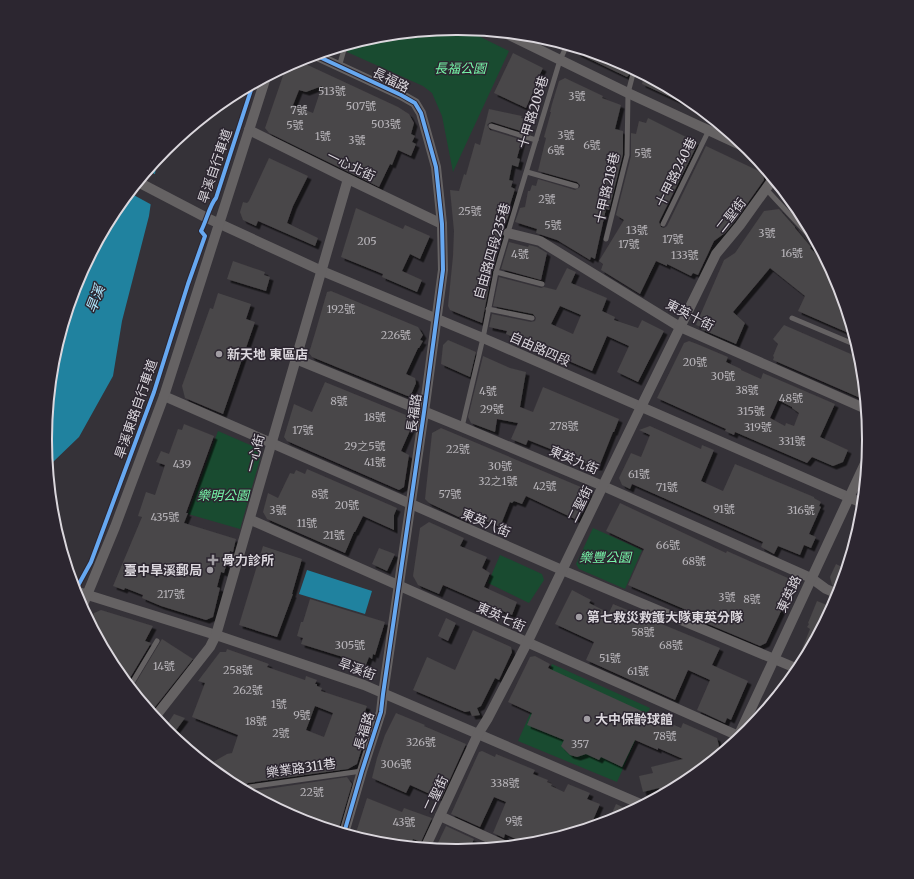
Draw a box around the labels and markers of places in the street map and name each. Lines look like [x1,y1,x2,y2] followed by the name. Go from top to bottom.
[227,346,308,363] place label: 新天地 東區店
[214,349,224,359] marker: 新天地 東區店
[222,552,274,569] place label: 骨力診所
[207,554,219,566] marker: 骨力診所
[124,562,202,579] place label: 臺中旱溪郵局
[205,565,215,575] marker: 臺中旱溪郵局
[587,609,743,626] place label: 第七救災救護大隊東英分隊
[574,612,584,622] marker: 第七救災救護大隊東英分隊
[595,711,673,728] place label: 大中保齡球館
[582,714,592,724] marker: 大中保齡球館

